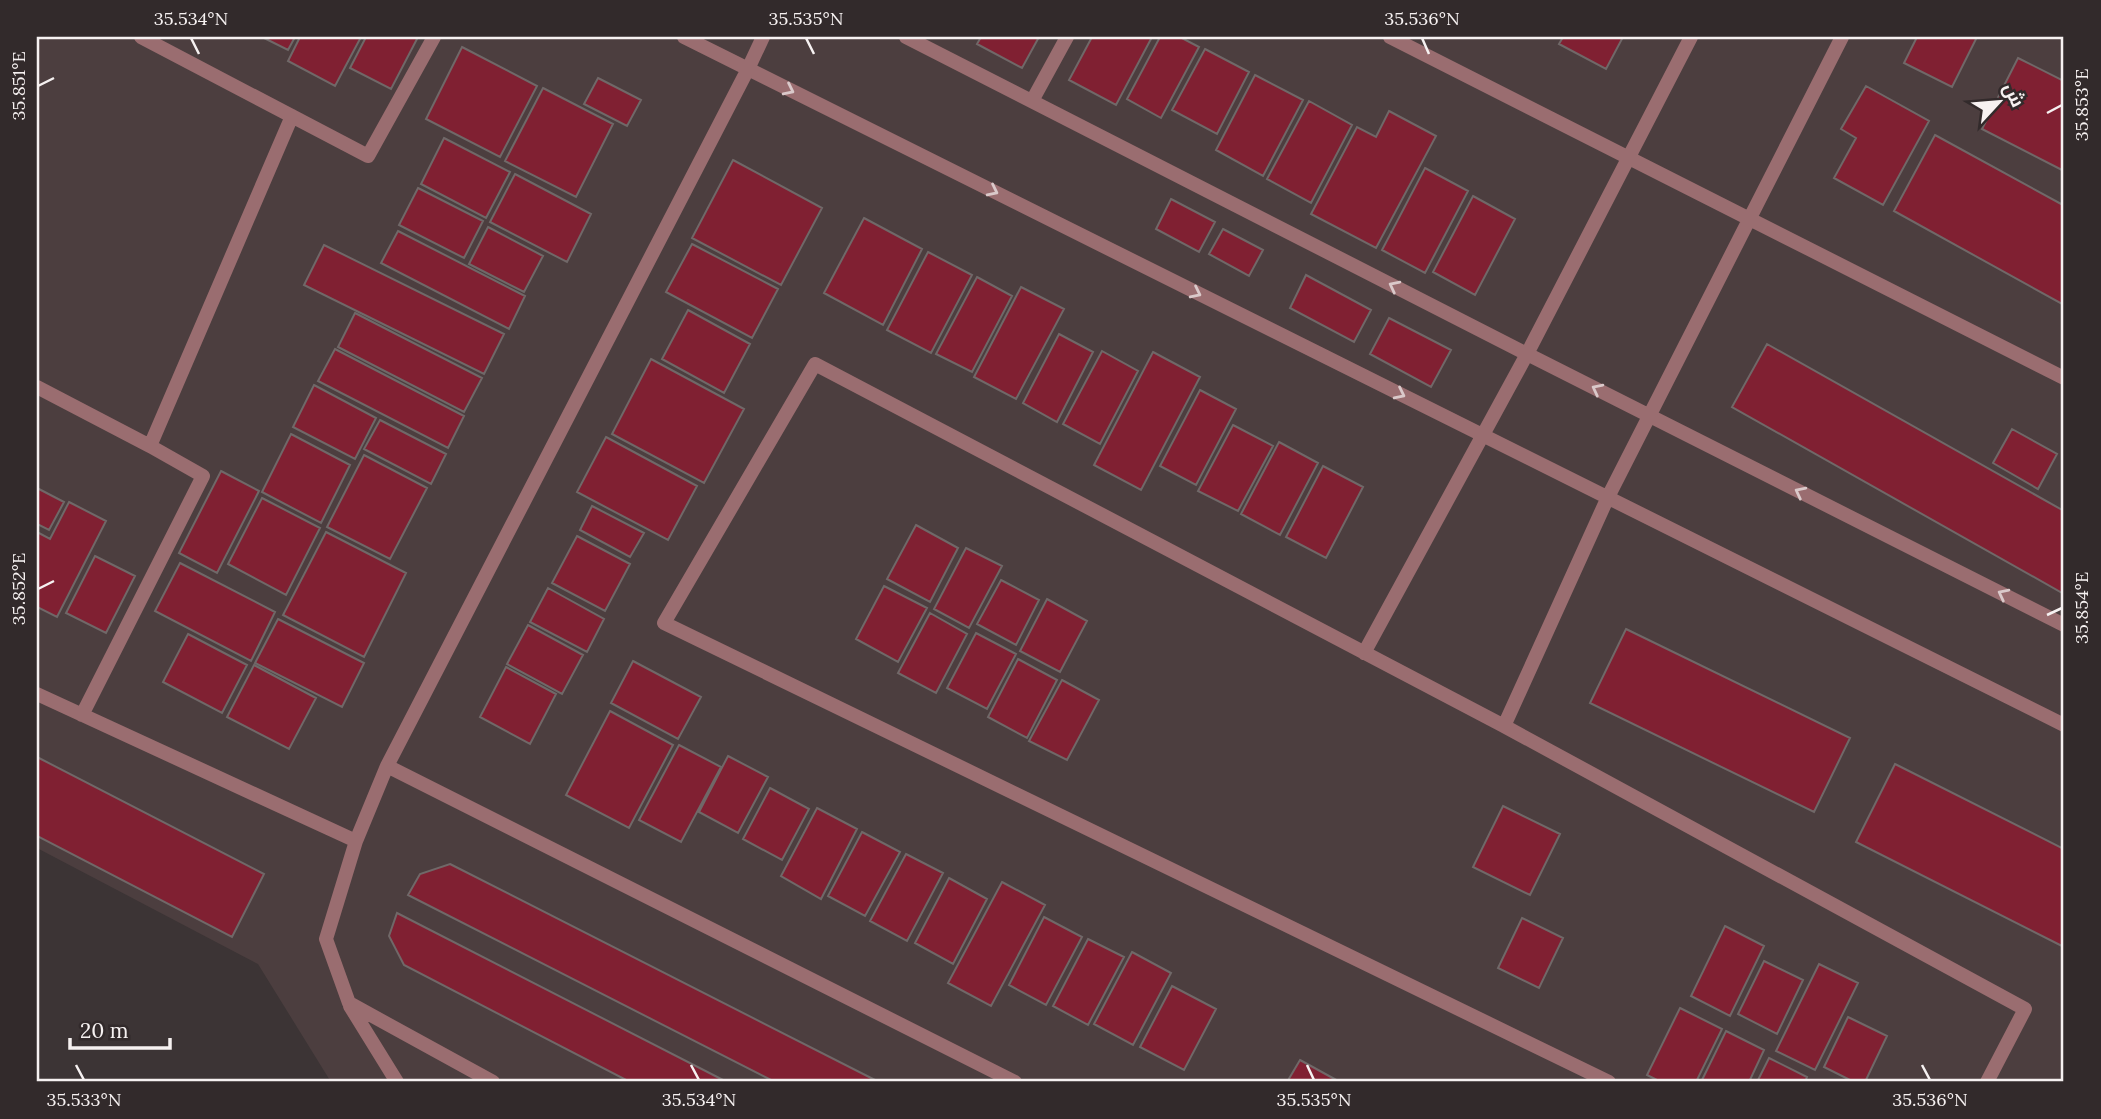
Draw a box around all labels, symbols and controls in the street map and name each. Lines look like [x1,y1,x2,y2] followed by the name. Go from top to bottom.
[154,7,228,30] text: 35.534°N
[769,7,843,30] text: 35.535°N
[1384,7,1460,30] text: 35.536°N
[7,51,30,121] text: 35.851°E
[1965,66,2035,136] north arrow
[2070,69,2093,141] text: 35.853°E
[1998,78,2030,111] text: ش
[782,81,794,95] one-way arrow
[986,183,998,197] one-way arrow
[1389,281,1401,295] one-way arrow
[1189,284,1201,298] one-way arrow
[1592,384,1604,398] one-way arrow
[1393,385,1405,399] one-way arrow
[1795,486,1807,500] one-way arrow
[7,553,30,625] text: 35.852°E
[2070,572,2093,644] text: 35.854°E
[1998,589,2010,603] one-way arrow
[70,1007,170,1051] scale bar
[80,1017,129,1044] text: 20 m
[46,1088,122,1111] text: 35.533°N
[662,1088,736,1111] text: 35.534°N
[1277,1088,1351,1111] text: 35.535°N
[1892,1088,1968,1111] text: 35.536°N

